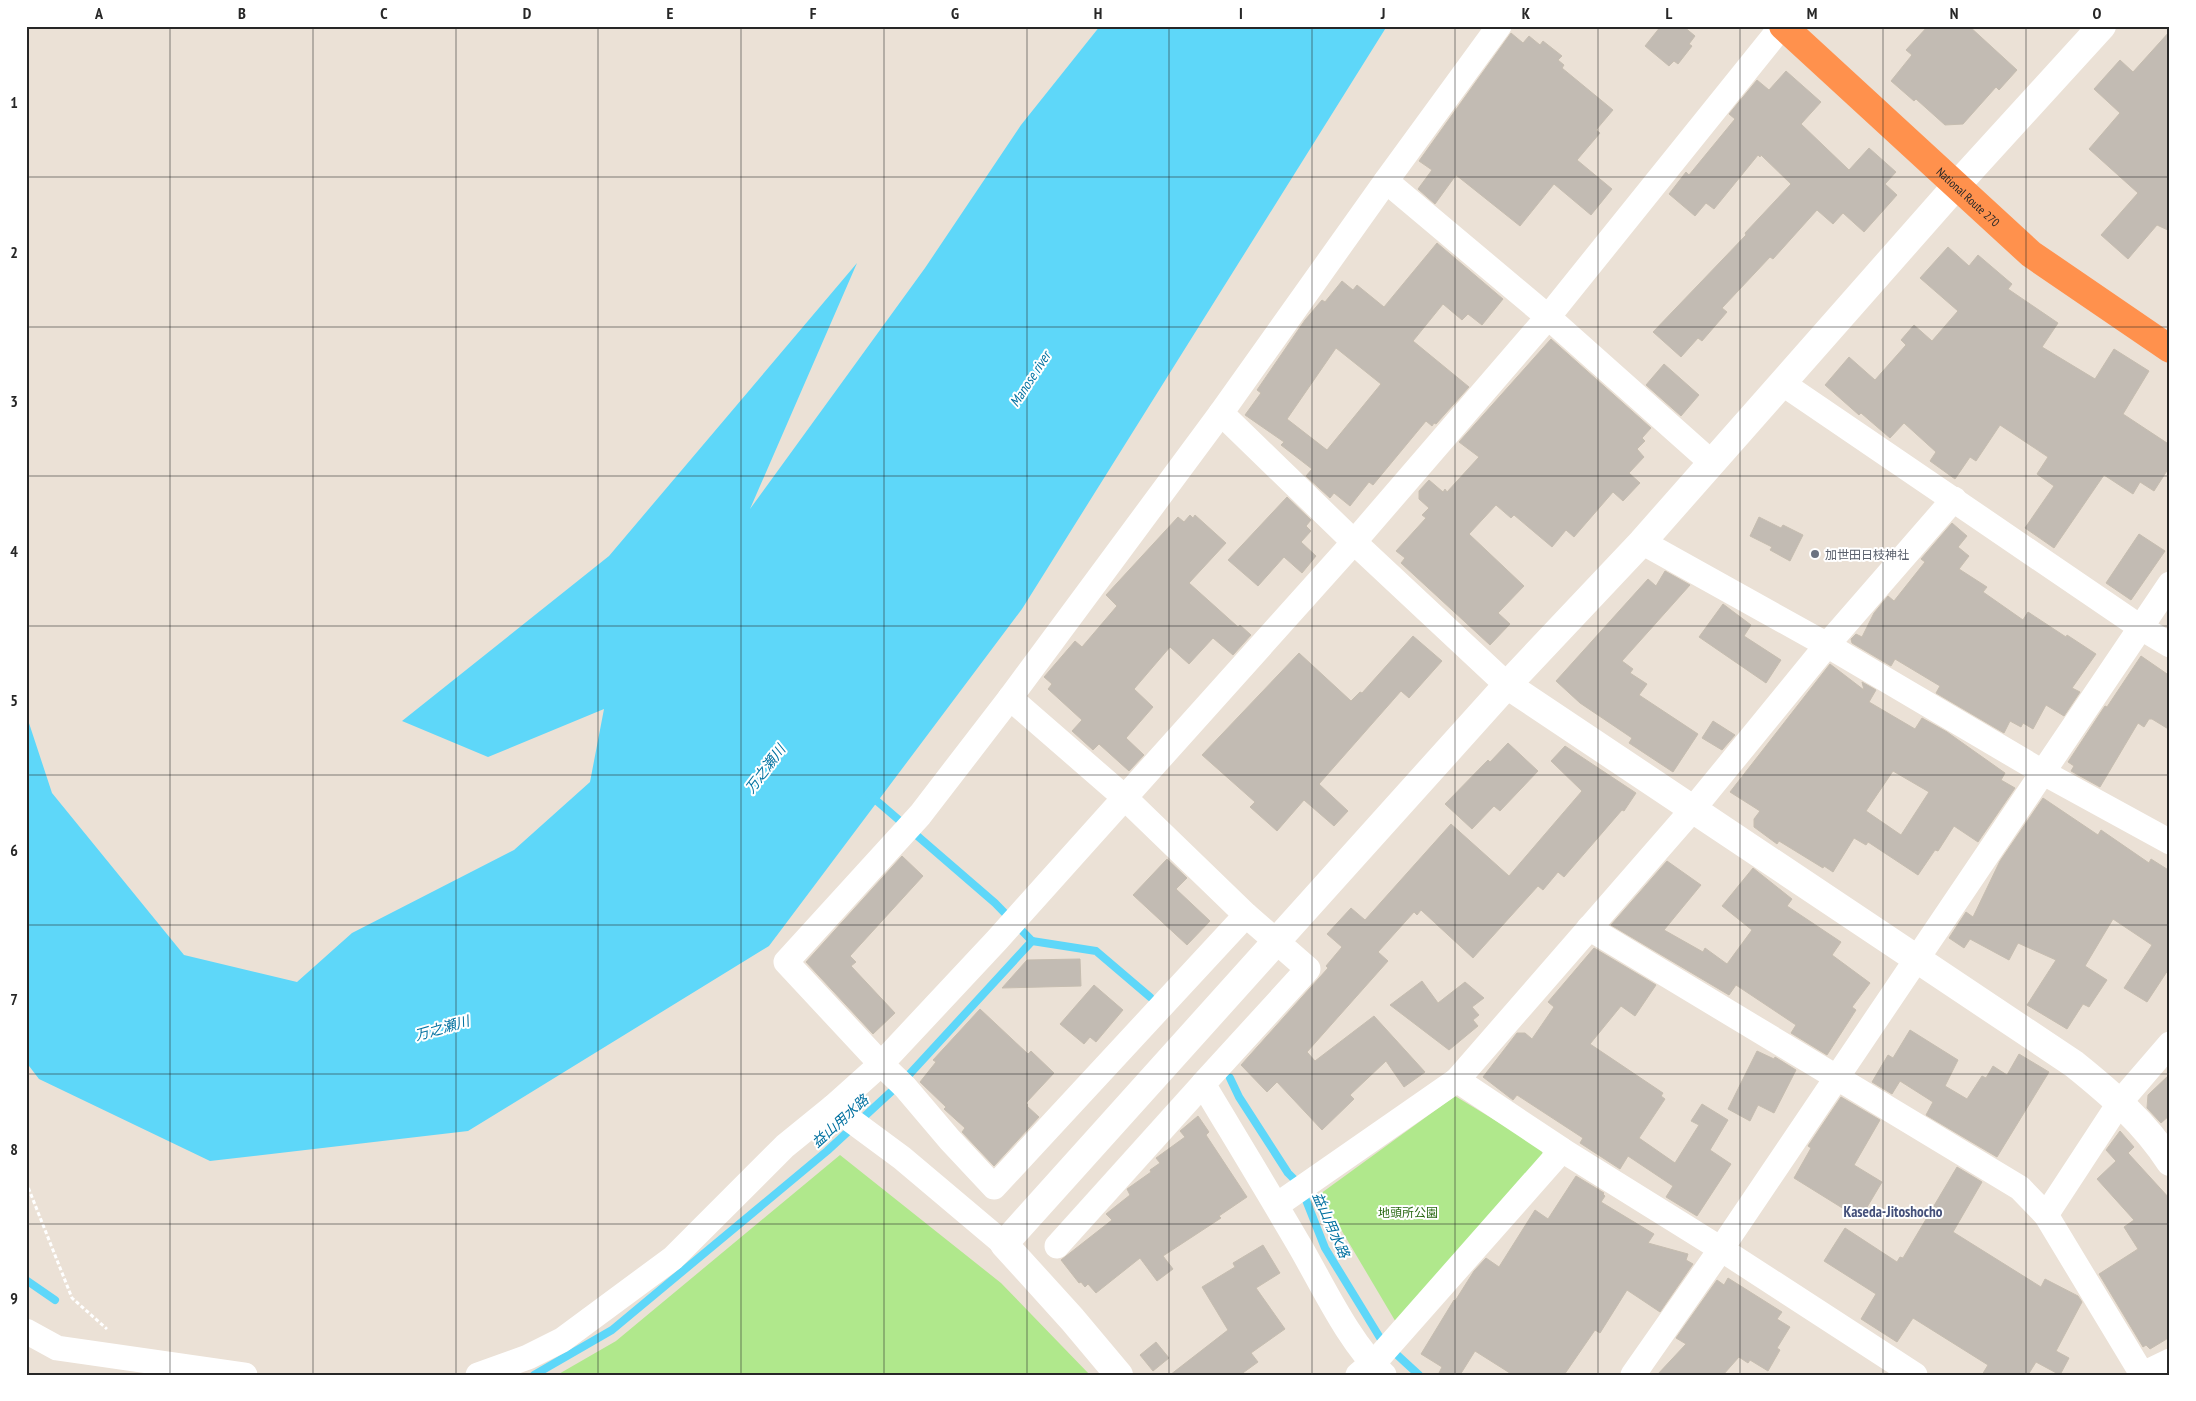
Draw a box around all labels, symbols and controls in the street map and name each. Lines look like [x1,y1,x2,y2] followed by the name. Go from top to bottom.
[94,3,104,23] text: A
[238,3,246,23] text: B
[380,3,388,23] text: C
[523,3,532,23] text: D
[667,3,674,23] text: E
[810,3,817,23] text: F
[951,3,959,23] text: G
[1094,3,1102,23] text: H
[1239,3,1243,23] text: I
[1380,3,1385,23] text: J
[1522,3,1531,23] text: K
[1666,3,1673,23] text: L
[1807,3,1817,23] text: M
[1950,3,1958,23] text: N
[2093,3,2102,23] text: O
[10,92,18,112] text: 1
[1934,164,2003,229] street label: National Route 270
[10,242,18,262] text: 2
[1006,346,1056,410] water label: Manose river
[10,391,18,411] text: 3
[10,541,18,561] text: 4
[1825,547,1909,562] place label: 加世田日枝神社
[1809,548,1821,560] marker: 加世田日枝神社
[10,690,18,710] text: 5
[741,740,790,797] water label: 万之瀬川
[10,840,18,860] text: 6
[10,989,18,1009] text: 7
[413,1011,473,1044] water label: 万之瀬川
[808,1090,873,1151] water label: 益山用水路
[10,1139,18,1159] text: 8
[1309,1189,1354,1262] water label: 益山用水路
[1844,1202,1943,1221] district label: Kaseda-Jitoshocho
[1378,1205,1438,1220] park label: 地頭所公園
[10,1288,18,1308] text: 9

